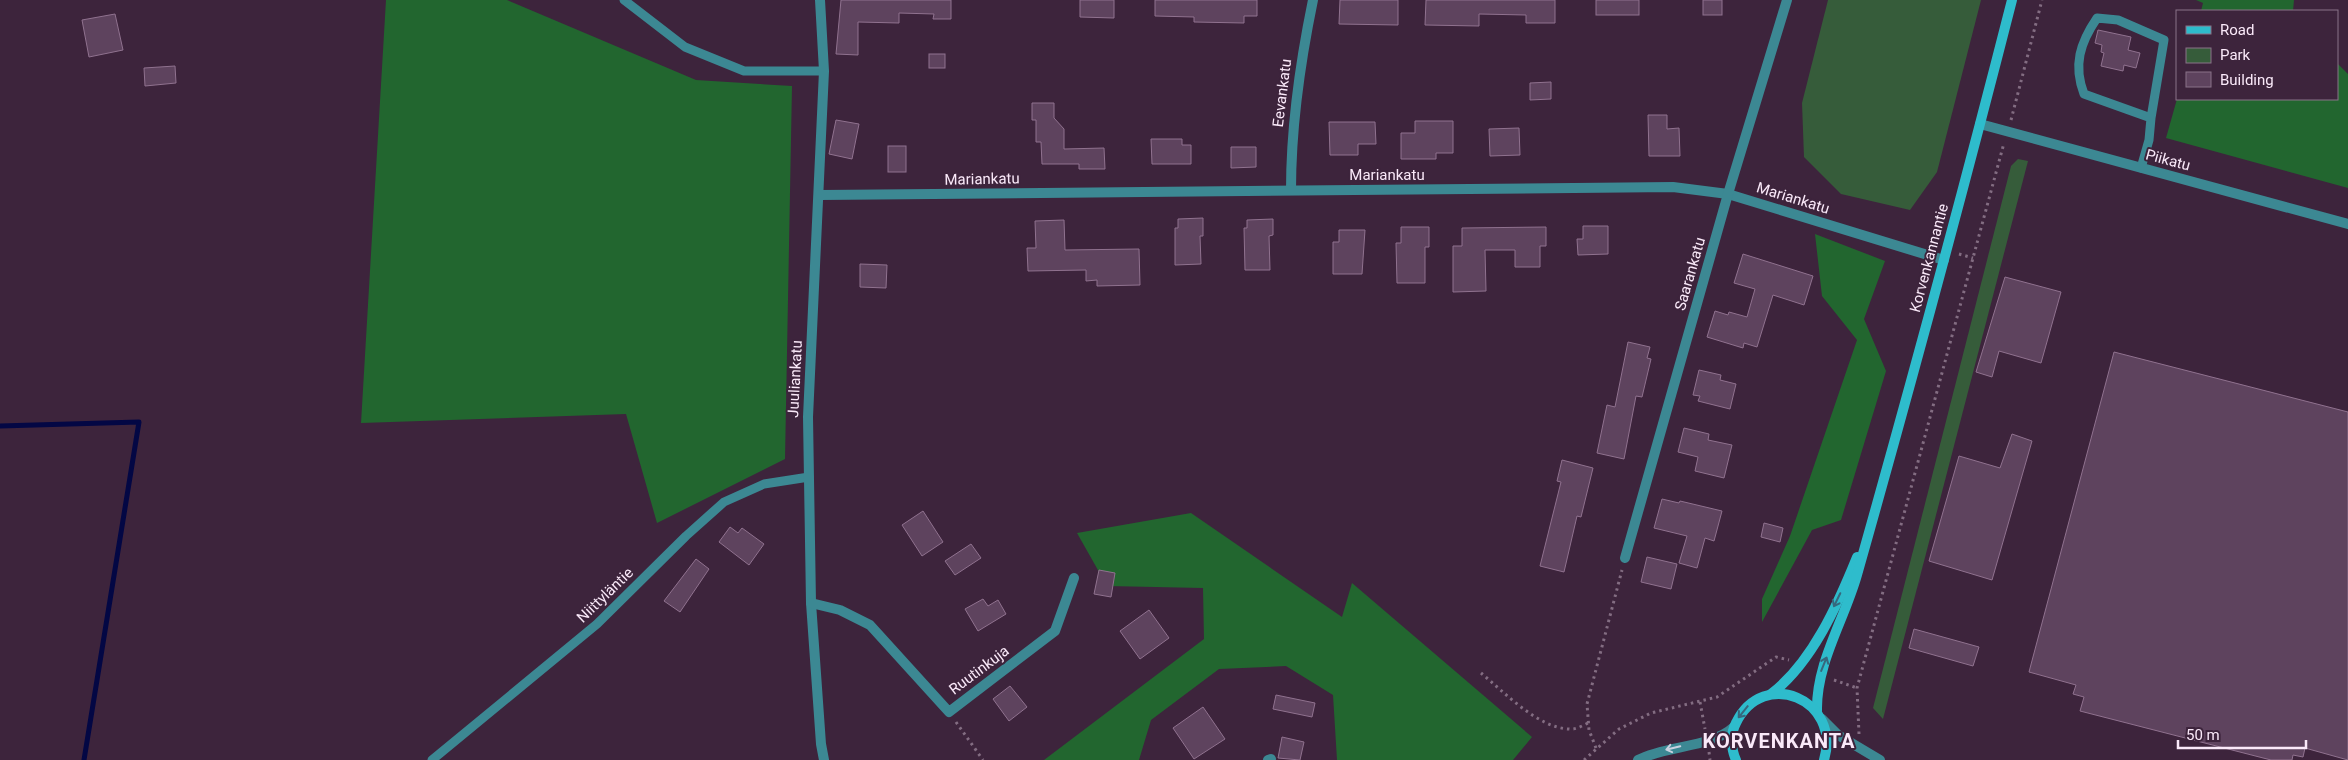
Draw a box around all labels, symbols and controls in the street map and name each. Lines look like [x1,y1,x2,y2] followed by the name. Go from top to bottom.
[2176,10,2338,100] legend
[2220,21,2254,39] text: Road
[2220,46,2251,64] text: Park
[1269,58,1295,128] street label: Eevankatu
[2220,71,2274,89] text: Building
[2144,145,2192,175] street label: Piikatu
[1349,166,1425,184] street label: Mariankatu
[944,169,1020,189] street label: Mariankatu
[1754,178,1832,218] street label: Mariankatu
[1906,202,1952,314] street label: Korvenkannantie
[1671,235,1709,313] street label: Saarankatu
[784,340,806,418] street label: Juuliankatu
[573,564,637,626] street label: Niittyläntie
[1832,592,1841,607] one-way arrow
[946,642,1012,698] street label: Ruutinkuja
[1820,657,1829,672] one-way arrow
[1738,705,1749,718] one-way arrow
[2178,718,2306,750] scale bar
[2186,726,2220,744] text: 50 m
[1702,729,1856,753] district label: KORVENKANTA
[1665,744,1681,753] one-way arrow

